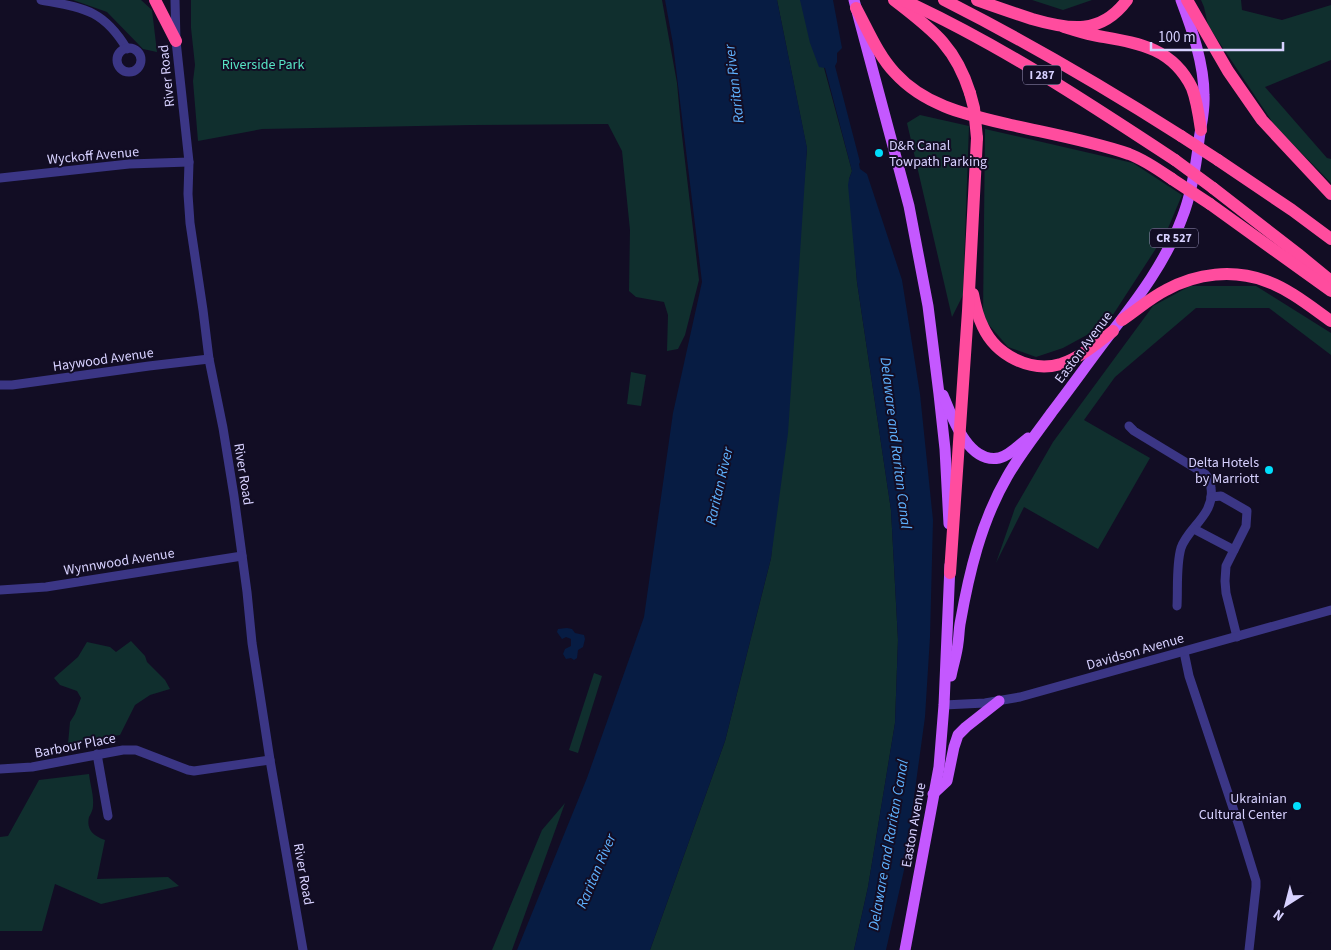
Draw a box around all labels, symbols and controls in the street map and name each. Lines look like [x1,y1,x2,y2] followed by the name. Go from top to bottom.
[1151,20,1284,52] scale bar
[1158,27,1196,48] text: 100 m
[719,42,750,125] water label: Raritan River
[154,44,180,108] street label: River Road
[222,55,304,75] park label: Riverside Park
[1023,66,1061,84] road number: I 287
[889,136,987,172] place label: D&R Canal Towpath Parking
[46,142,140,170] street label: Wyckoff Avenue
[873,147,885,159] marker: D&R Canal Towpath Parking
[1150,228,1198,248] road number: CR 527
[1050,307,1118,388] street label: Easton Avenue
[51,343,155,377] street label: Haywood Avenue
[875,356,917,530] water label: Delaware and Raritan Canal
[228,442,258,507] street label: River Road
[700,444,739,527] water label: Raritan River
[1188,453,1259,489] place label: Delta Hotels by Marriott
[1263,464,1275,476] marker: Delta Hotels by Marriott
[62,543,176,581] street label: Wynnwood Avenue
[1084,628,1186,675] street label: Davidson Avenue
[33,728,118,764] street label: Barbour Place
[863,758,914,932] water label: Delaware and Raritan Canal
[897,781,931,869] street label: Easton Avenue
[1199,789,1287,825] place label: Ukrainian Cultural Center
[1291,800,1303,812] marker: Ukrainian Cultural Center
[571,830,622,912] water label: Raritan River
[288,842,318,907] street label: River Road
[1261,880,1311,930] north arrow
[1269,904,1289,926] text: N

